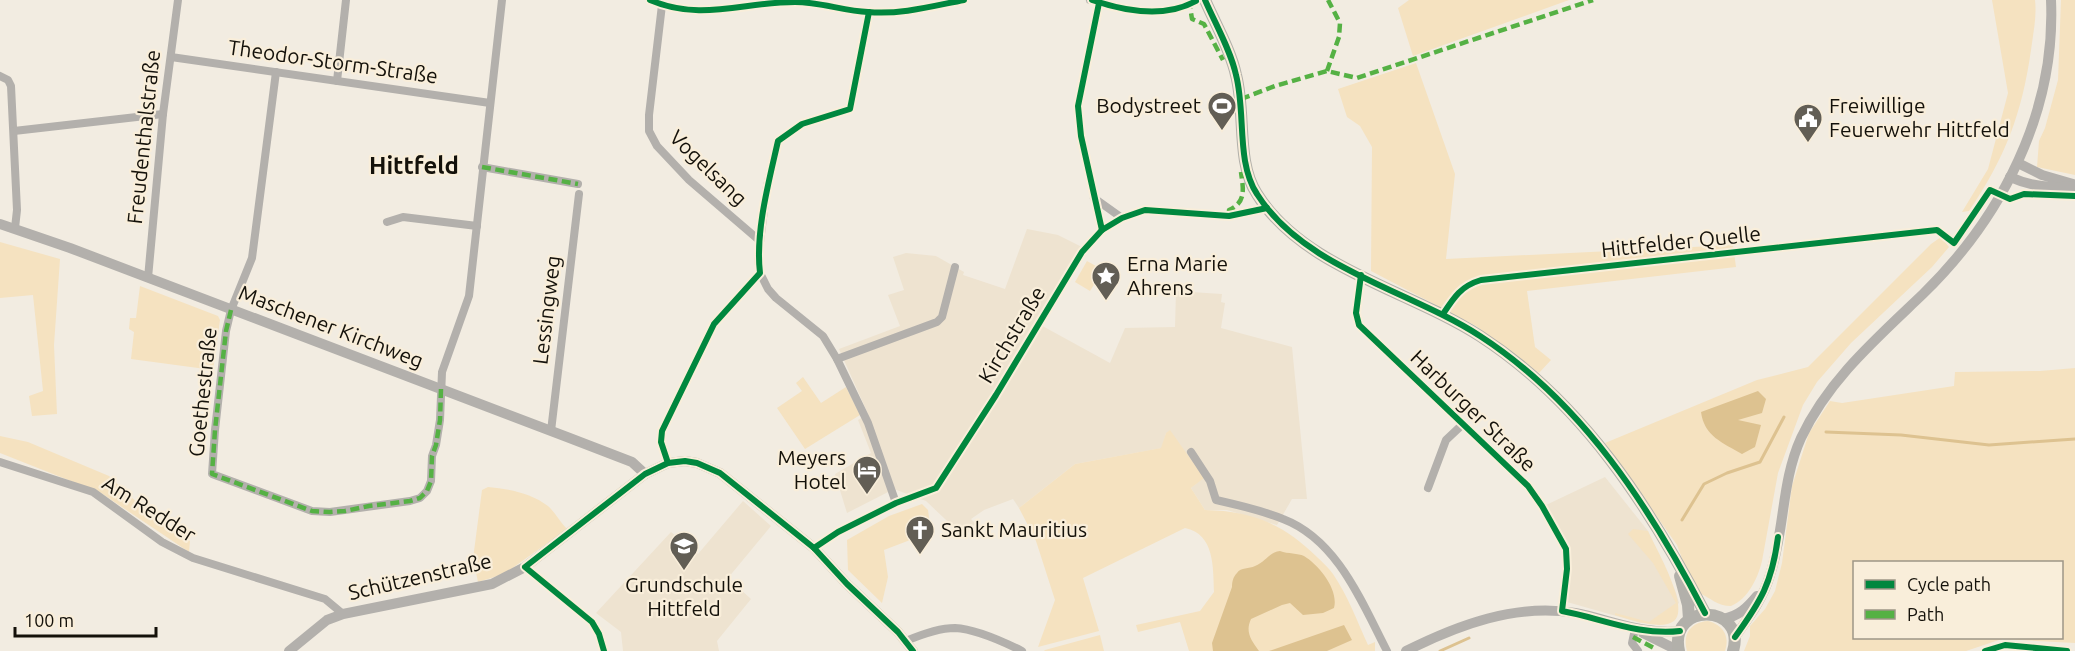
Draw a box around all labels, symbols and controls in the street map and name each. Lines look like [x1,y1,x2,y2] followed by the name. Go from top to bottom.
[227,34,440,88] street label: Theodor-Storm-Straße
[122,49,164,225] street label: Freudenthalstraße
[1206,90,1238,132] sports icon: Bodystreet
[1096,93,1201,117] place label: Bodystreet
[1829,93,2010,141] place label: Freiwillige Feuerwehr Hittfeld
[1792,102,1824,144] public building icon: Freiwillige Feuerwehr Hittfeld
[665,125,752,210] street label: Vogelsang
[369,152,459,179] district label: Hittfeld
[1600,221,1762,261] street label: Hittfelder Quelle
[1127,251,1228,299] place label: Erna Marie Ahrens
[527,254,565,366] street label: Lessingweg
[1090,260,1122,302] place icon: Erna Marie Ahrens
[236,280,427,372] street label: Maschener Kirchweg
[973,282,1049,387] street label: Kirchstraße
[183,326,221,458] street label: Goethestraße
[1406,345,1541,476] street label: Harburger Straße
[777,445,846,493] place label: Meyers Hotel
[851,454,883,496] hotel icon: Meyers Hotel
[99,470,201,546] street label: Am Redder
[904,514,936,556] church icon: Sankt Mauritius
[941,517,1087,541] place label: Sankt Mauritius
[668,530,700,572] school or university icon: Grundschule Hittfeld
[346,548,494,604] street label: Schützenstraße
[1853,561,2063,639] legend
[625,572,743,620] place label: Grundschule Hittfeld
[1907,574,1991,594] text: Cycle path
[15,600,156,638] scale bar
[1907,604,1944,624] text: Path
[24,610,74,630] text: 100 m

